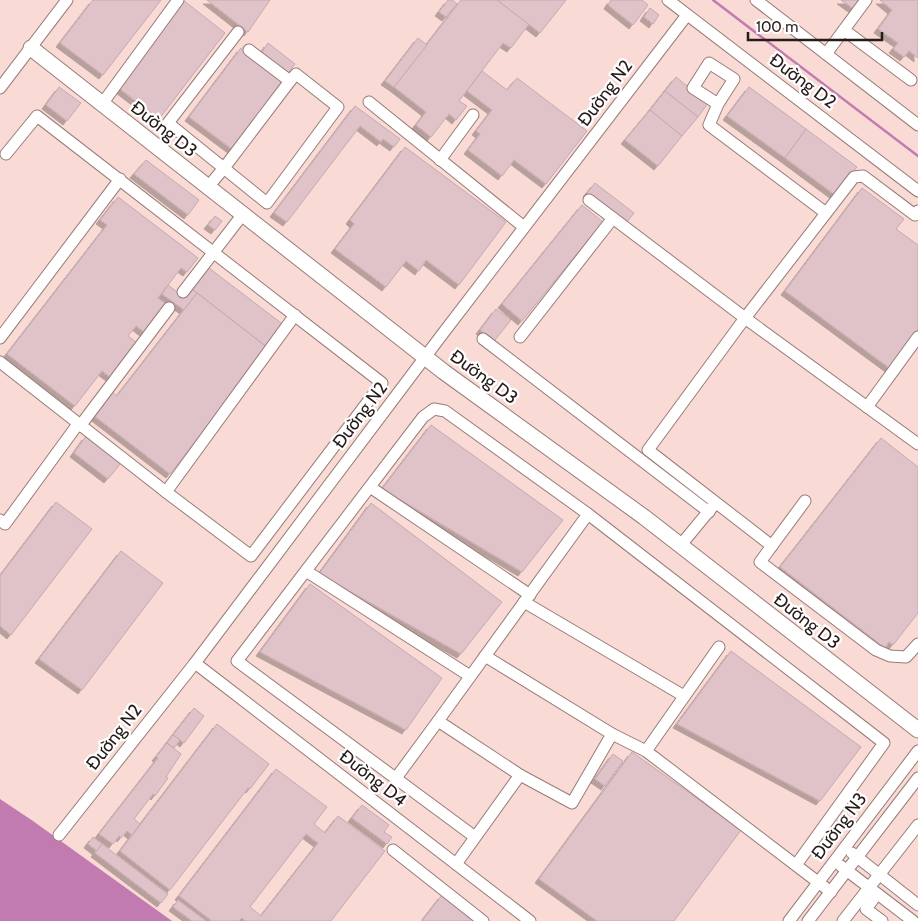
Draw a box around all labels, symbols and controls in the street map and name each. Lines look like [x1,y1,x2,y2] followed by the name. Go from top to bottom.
[748,10,882,42] scale bar
[756,18,798,36] text: 100 m
[765,49,841,113] street label: Đường D2
[573,55,637,131] street label: Đường N2
[126,96,202,162] street label: Đường D3
[446,345,522,409] street label: Đường D3
[328,377,392,453] street label: Đường N2
[769,588,845,654] street label: Đường D3
[81,700,147,774] street label: Đường N2
[335,745,411,811] street label: Đường D4
[807,788,871,864] street label: Đường N3

